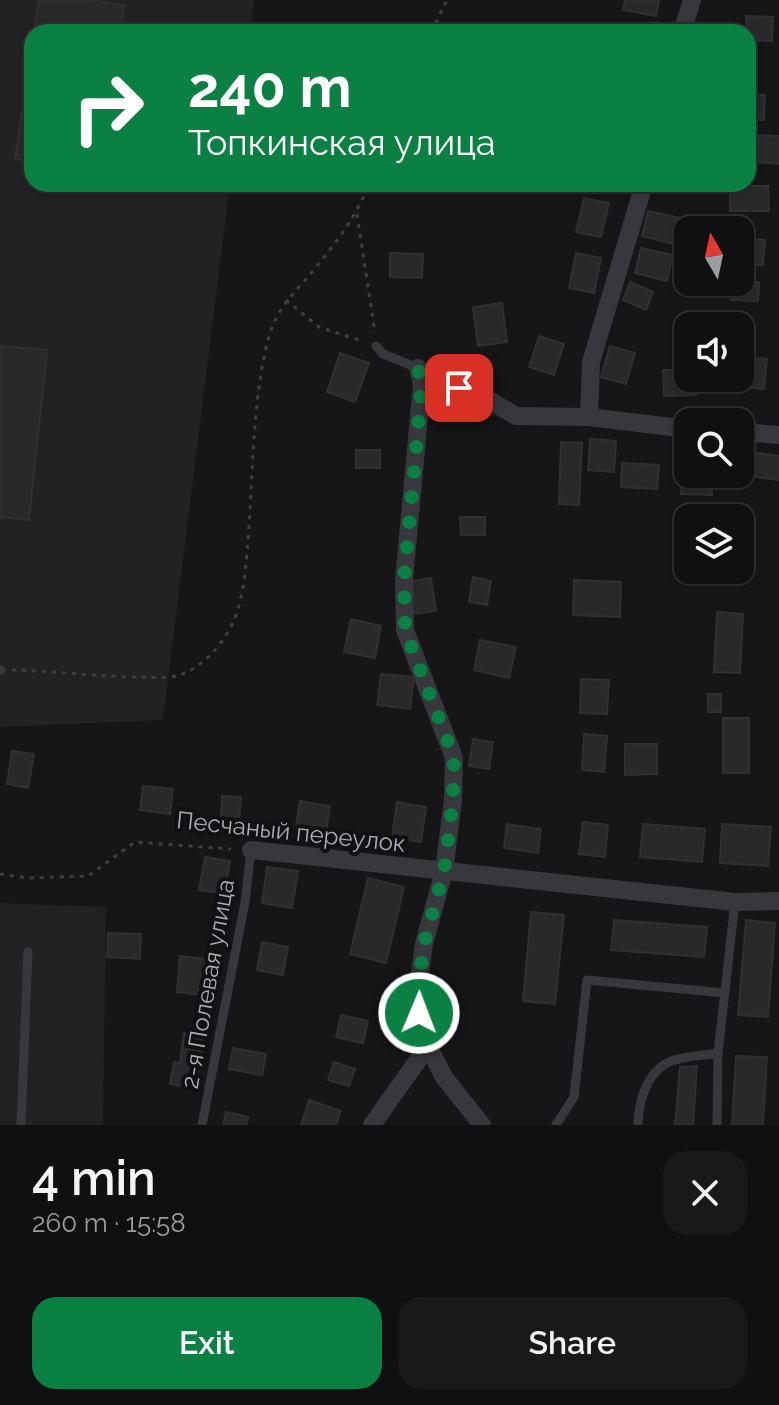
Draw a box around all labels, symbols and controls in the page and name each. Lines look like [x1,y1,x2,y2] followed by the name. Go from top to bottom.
[188,54,352,120] text: 240 m
[56,56,160,160] icon: right
[188,121,496,163] text: Топкинская улица
[674,216,754,296] north arrow
[674,216,754,584] map controls
[674,312,754,392] button: sound
[425,354,493,422] pin
[437,366,481,410] icon: arrive
[674,408,754,488] button: search
[674,504,754,584] button: layers
[175,805,407,858] street label: Песчаный переулок
[175,877,240,1091] street label: 2-я Полевая улица
[377,971,461,1055] position arrow
[32,1150,156,1206] text: 4 min
[663,1151,747,1235] button: close
[32,1208,186,1238] text: 260 m · 15:58
[32,1297,382,1389] button: Exit
[398,1297,747,1389] button: Share

